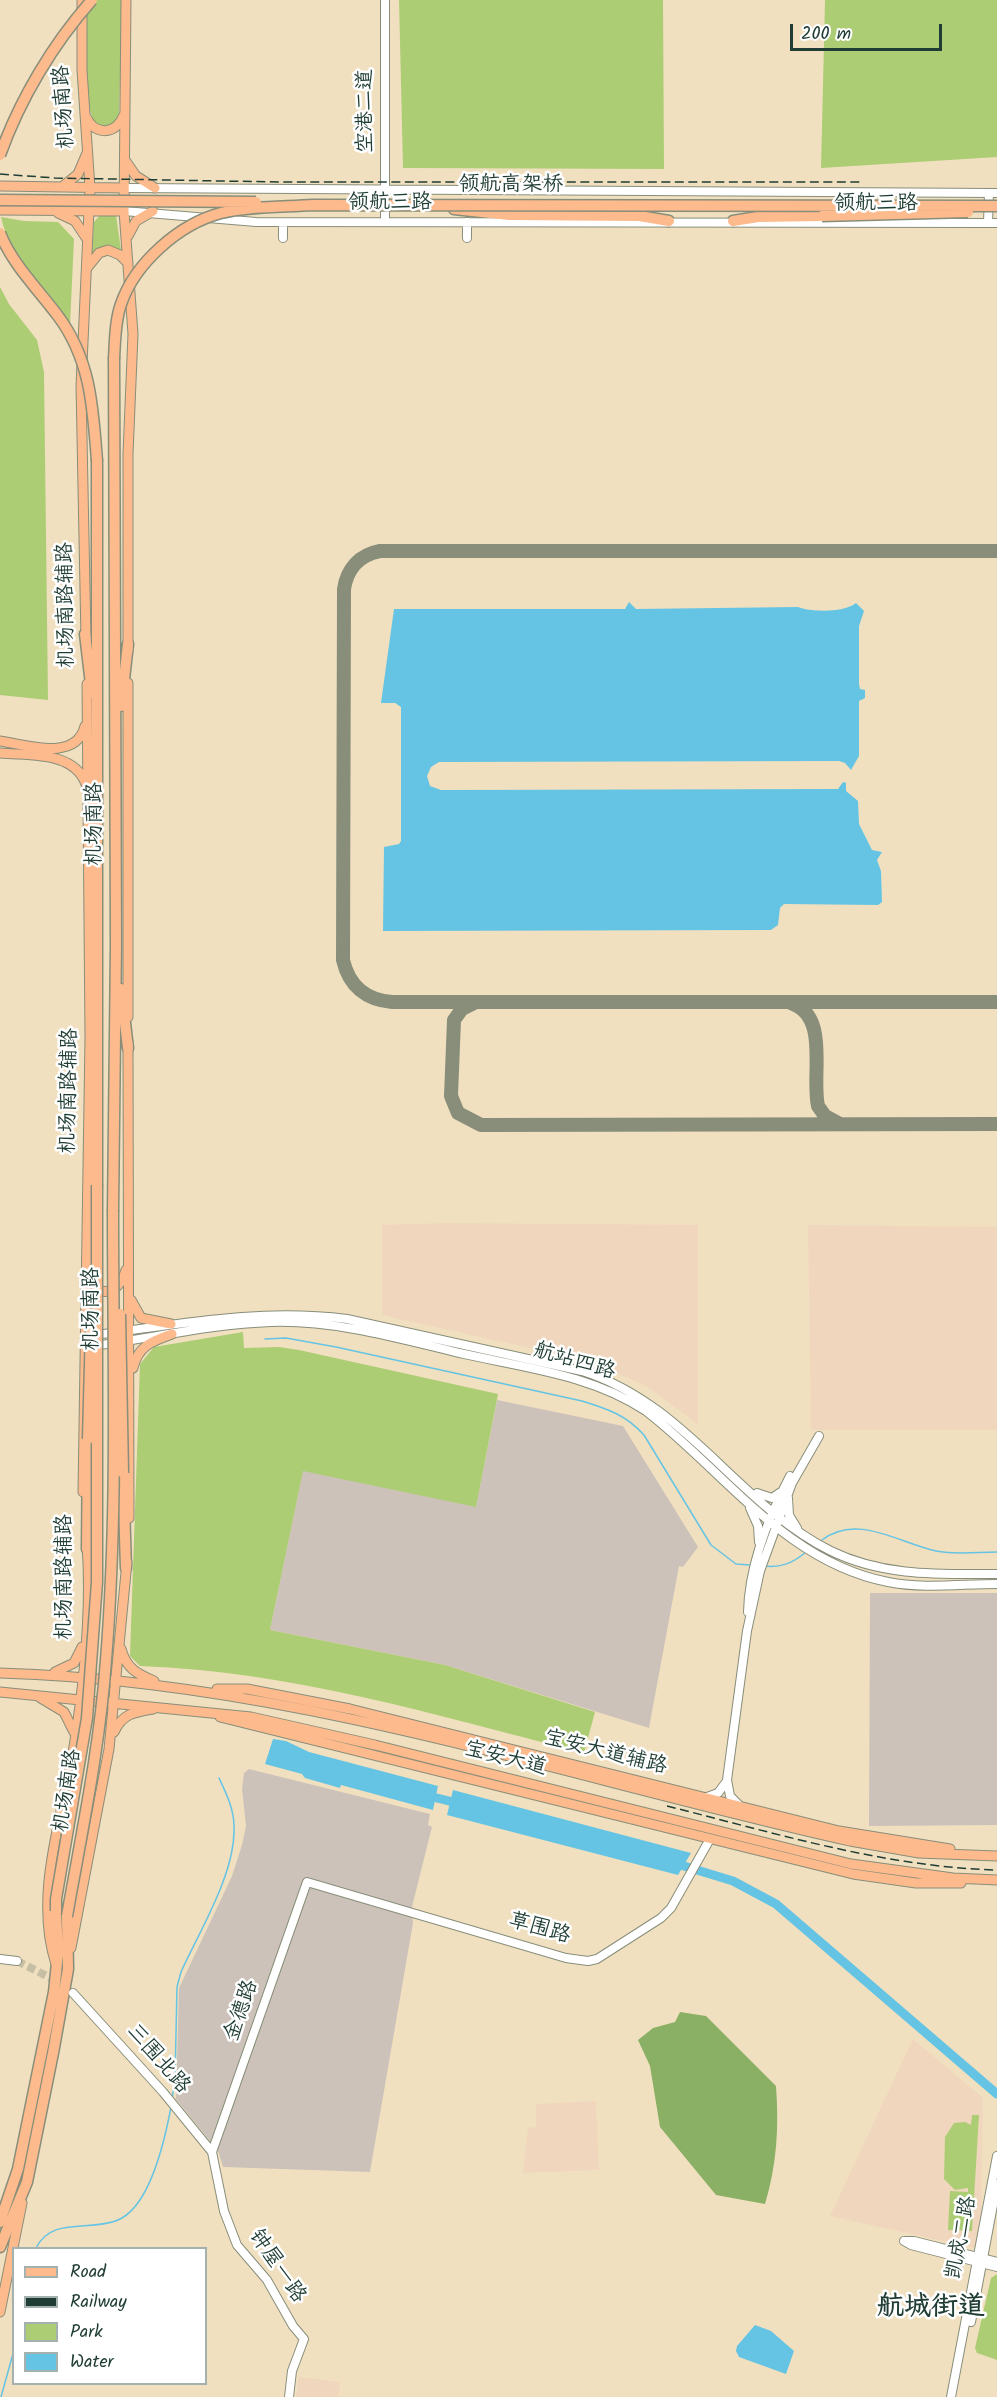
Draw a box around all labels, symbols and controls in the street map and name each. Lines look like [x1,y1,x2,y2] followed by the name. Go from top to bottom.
[793,12,944,50] scale bar
[801,20,851,49] text: 200 m
[51,64,81,150] street label: 机场南路
[354,69,380,153] street label: 空港二道
[459,173,563,199] street label: 领航高架桥
[348,191,432,217] street label: 领航三路
[834,192,918,218] street label: 领航三路
[54,542,82,668] street label: 机场南路辅路
[83,782,109,866] street label: 机场南路
[57,1028,85,1154] street label: 机场南路辅路
[80,1267,106,1351] street label: 机场南路
[530,1339,618,1387] street label: 航站四路
[53,1514,79,1640] street label: 机场南路辅路
[541,1727,669,1781] street label: 宝安大道辅路
[461,1738,549,1782] street label: 宝安大道
[50,1748,88,1834] street label: 机场南路
[505,1909,573,1951] street label: 草围路
[221,1977,265,2045] street label: 金德路
[120,2020,194,2100] street label: 三围北路
[943,2194,983,2282] street label: 凯成二路
[242,2225,310,2309] street label: 钟屋一路
[12,2247,207,2385] legend
[70,2258,106,2287] text: Road
[70,2288,127,2317] text: Railway
[877,2293,985,2325] district label: 航城街道
[70,2318,103,2347] text: Park
[70,2348,114,2377] text: Water

